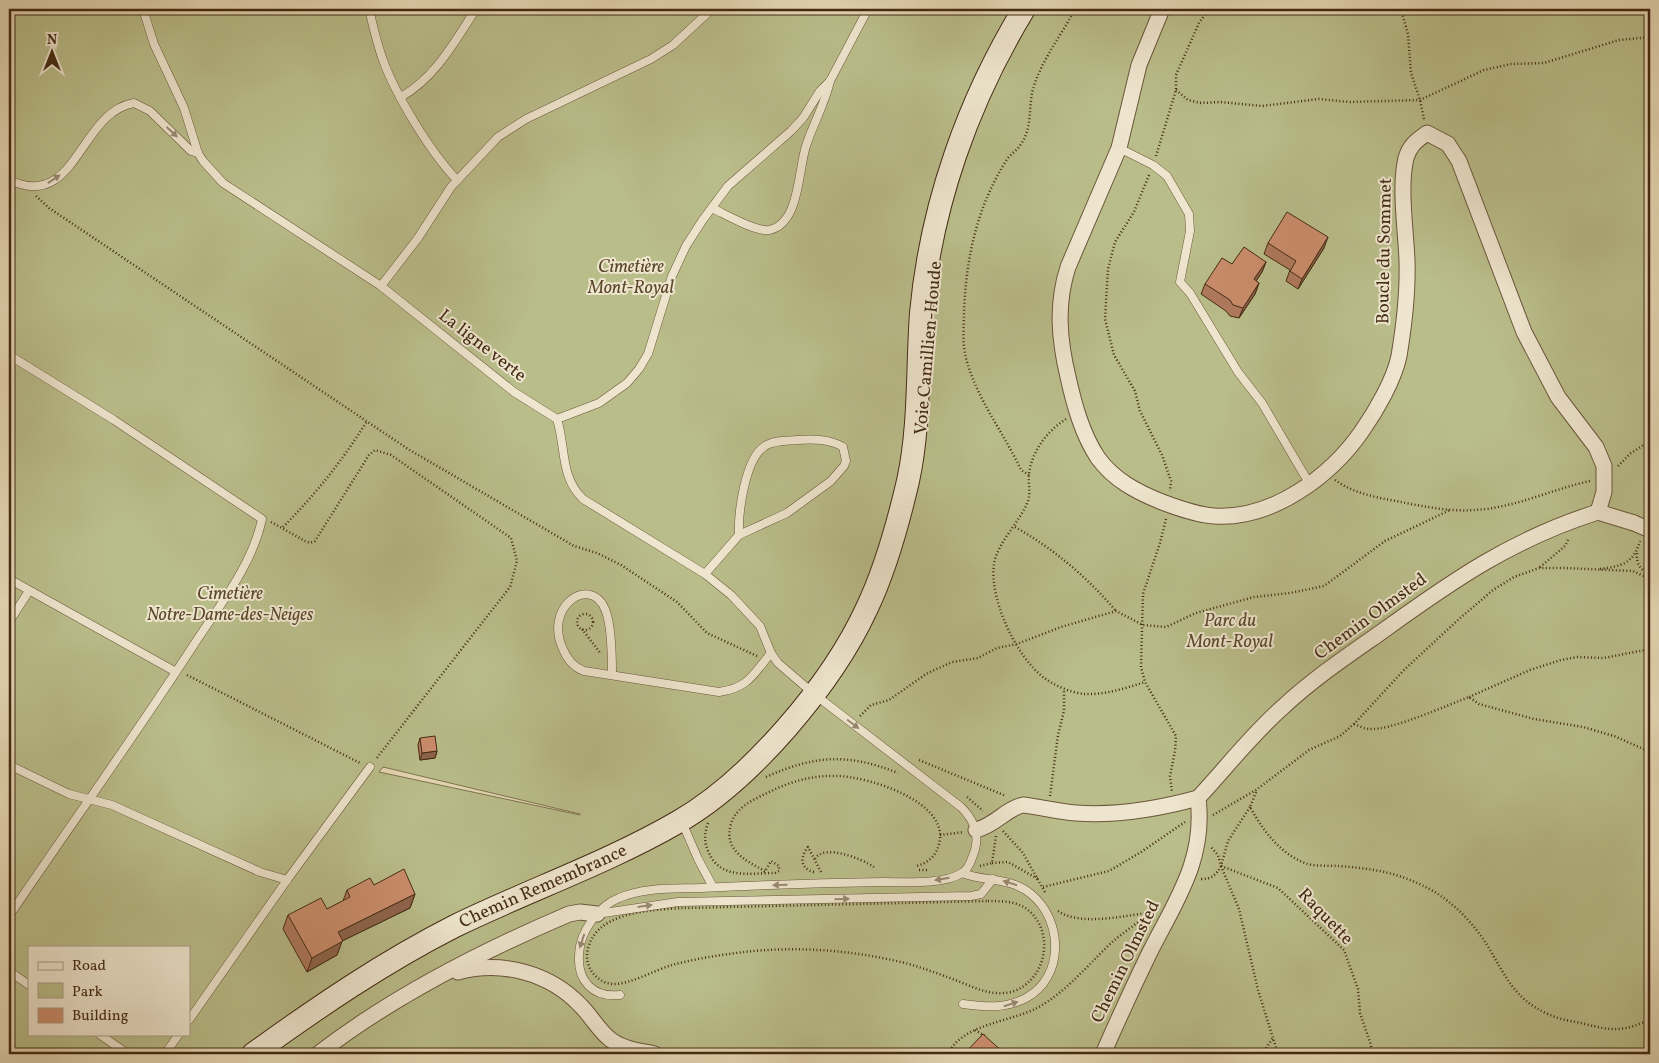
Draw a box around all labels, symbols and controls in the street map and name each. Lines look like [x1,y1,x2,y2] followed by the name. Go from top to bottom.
[28,28,78,78] north arrow
[47,31,57,50] text: N
[166,126,178,138] one-way arrow
[48,174,61,184] one-way arrow
[1371,178,1399,324] street label: Boucle du Sommet
[587,255,674,301] park label: Cimetière Mont-Royal
[909,260,949,436] street label: Voie Camillien-Houde
[433,304,531,388] street label: La ligne verte
[1310,568,1432,666] street label: Chemin Olmsted
[147,582,314,628] park label: Cimetière Notre-Dame-des-Neiges
[1186,609,1273,655] park label: Parc du Mont-Royal
[846,718,859,729] one-way arrow
[455,838,631,935] street label: Chemin Remembrance
[934,875,950,883] one-way arrow
[1002,879,1017,887] one-way arrow
[772,881,788,889] one-way arrow
[1291,883,1359,951] street label: Raquette
[835,894,851,902] one-way arrow
[1085,896,1167,1028] street label: Chemin Olmsted
[637,901,653,909] one-way arrow
[578,934,586,949] one-way arrow
[28,946,190,1036] legend
[72,956,106,977] text: Road
[72,982,103,1003] text: Park
[1004,999,1019,1007] one-way arrow
[72,1006,129,1027] text: Building

